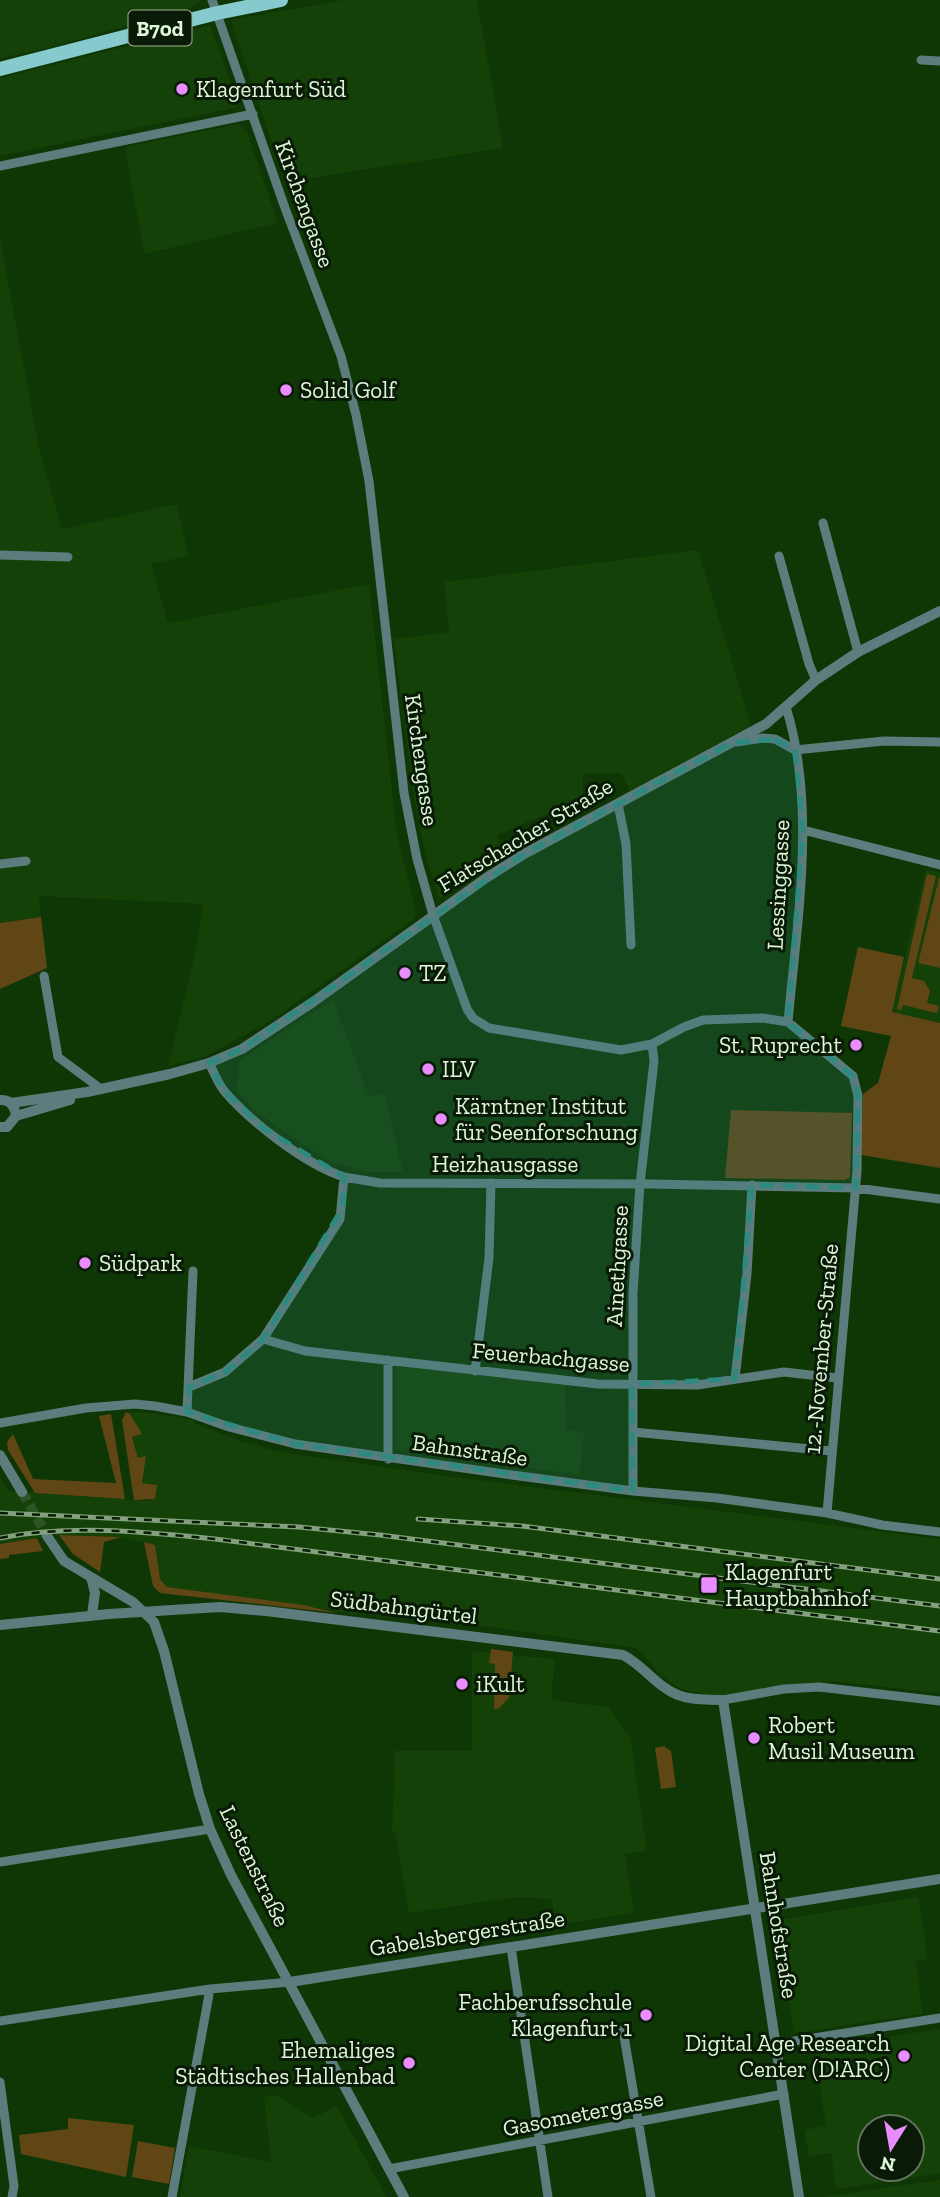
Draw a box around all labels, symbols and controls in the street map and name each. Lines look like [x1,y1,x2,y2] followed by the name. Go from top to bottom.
[128,10,192,46] road number: B70d
[196,75,346,103] place label: Klagenfurt Süd
[174,81,190,97] marker: Klagenfurt Süd
[269,137,341,271] street label: Kirchengasse
[300,376,397,404] place label: Solid Golf
[278,382,294,398] marker: Solid Golf
[399,692,445,828] street label: Kirchengasse
[432,772,618,898] street label: Flatschacher Straße
[761,819,795,951] street label: Lessinggasse
[419,959,447,987] place label: TZ
[397,965,413,981] marker: TZ
[719,1031,842,1059] place label: St. Ruprecht
[848,1037,864,1053] marker: St. Ruprecht
[442,1055,475,1083] place label: ILV
[420,1061,436,1077] marker: ILV
[455,1092,638,1146] place label: Kärntner Institut für Seenforschung
[433,1111,449,1127] marker: Kärntner Institut für Seenforschung
[432,1150,578,1178] street label: Heizhausgasse
[600,1205,634,1327] street label: Ainethgasse
[798,1243,844,1455] street label: 12.-November-Straße
[99,1249,182,1277] place label: Südpark
[77,1255,93,1271] marker: Südpark
[471,1336,631,1378] street label: Feuerbachgasse
[410,1428,530,1472] street label: Bahnstraße
[725,1558,870,1612] place label: Klagenfurt Hauptbahnhof
[699,1575,719,1595] marker: Klagenfurt Hauptbahnhof
[329,1584,479,1630] street label: Südbahngürtel
[476,1670,525,1698] place label: iKult
[454,1676,470,1692] marker: iKult
[768,1711,915,1765] place label: Robert Musil Museum
[746,1730,762,1746] marker: Robert Musil Museum
[214,1801,296,1931] street label: Lastenstraße
[754,1850,804,2000] street label: Bahnhofstraße
[367,1904,567,1962] street label: Gabelsbergerstraße
[458,1988,632,2042] place label: Fachberufsschule Klagenfurt 1
[638,2007,654,2023] marker: Fachberufsschule Klagenfurt 1
[685,2029,890,2083] place label: Digital Age Research Center (D!ARC)
[175,2036,395,2090] place label: Ehemaliges Städtisches Hallenbad
[896,2048,912,2064] marker: Digital Age Research Center (D!ARC)
[401,2055,417,2071] marker: Ehemaliges Städtisches Hallenbad
[500,2084,666,2142] street label: Gasometergasse
[856,2113,926,2183] north arrow
[879,2152,897,2177] text: N

